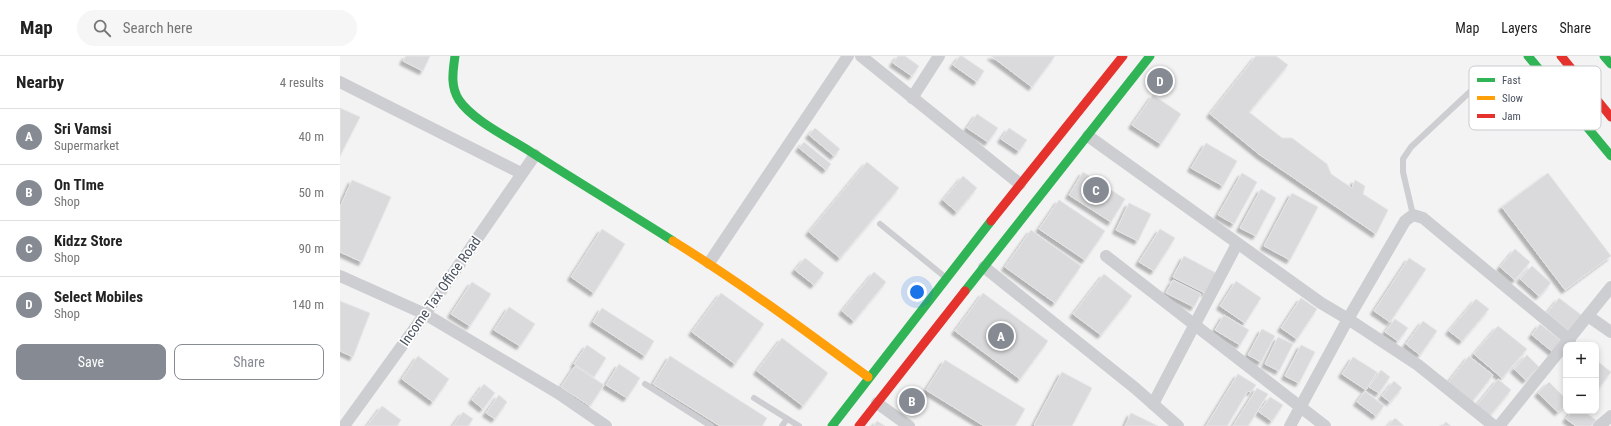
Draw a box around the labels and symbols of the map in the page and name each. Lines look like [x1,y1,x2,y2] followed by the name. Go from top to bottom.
[1147,66,1173,96] pin: D
[1469,66,1601,130] legend
[1502,74,1521,87] text: Fast
[1502,92,1523,105] text: Slow
[1502,110,1521,123] text: Jam
[1083,175,1109,205] pin: C
[396,233,484,349] street label: Income Tax Office Road
[907,282,927,302] your location
[988,321,1014,351] pin: A
[899,386,925,416] pin: B

